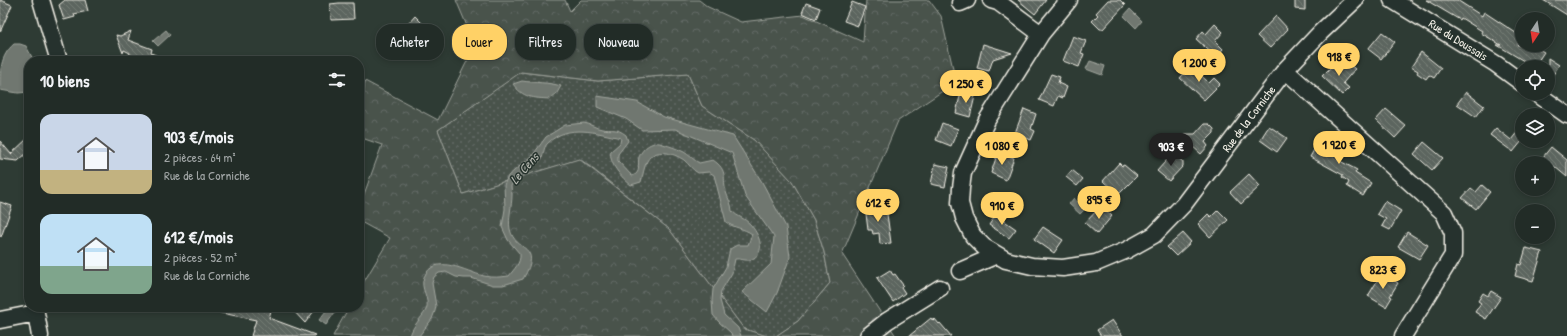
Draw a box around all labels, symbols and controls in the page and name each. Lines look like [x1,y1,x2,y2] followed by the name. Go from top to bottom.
[1515,12,1555,52] north arrow
[1515,12,1555,244] map controls
[1426,15,1491,65] street label: Rue du Doussais
[376,24,444,60] chip: Acheter
[452,24,507,60] chip: Louer
[515,24,576,60] chip: Filtres
[584,24,653,60] chip: Nouveau
[1311,43,1367,77] pin: 918 €
[1327,47,1351,65] text: 918 €
[1162,49,1236,83] pin: 1 200 €
[1182,53,1216,71] text: 1 200 €
[1515,60,1555,100] button: locate
[40,69,90,92] text: 10 biens
[326,69,348,91] icon: filters
[929,70,1003,104] pin: 1 250 €
[949,74,983,92] text: 1 250 €
[1218,82,1279,155] street label: Rue de la Corniche
[1515,108,1555,148] button: layers
[164,125,234,148] text: 903 €/mois
[72,130,120,178] icon: home
[1302,131,1376,165] pin: 1 920 €
[965,132,1039,166] pin: 1 080 €
[1143,133,1199,167] pin: 903 €
[1322,135,1356,153] text: 1 920 €
[985,136,1019,154] text: 1 080 €
[1158,137,1184,155] text: 903 €
[164,148,235,166] text: 2 pièces · 64 m²
[505,148,543,188] water label: Le Cens
[1515,156,1555,196] button: +
[164,166,250,184] text: Rue de la Corniche
[1071,186,1127,220] pin: 895 €
[850,189,906,223] pin: 612 €
[1086,190,1112,208] text: 895 €
[974,192,1030,226] pin: 910 €
[865,193,891,211] text: 612 €
[990,196,1014,214] text: 910 €
[1515,204,1555,244] button: −
[164,225,233,248] text: 612 €/mois
[72,230,120,278] icon: home
[164,248,237,266] text: 2 pièces · 52 m²
[1355,256,1411,290] pin: 823 €
[1370,260,1396,278] text: 823 €
[164,266,250,284] text: Rue de la Corniche

